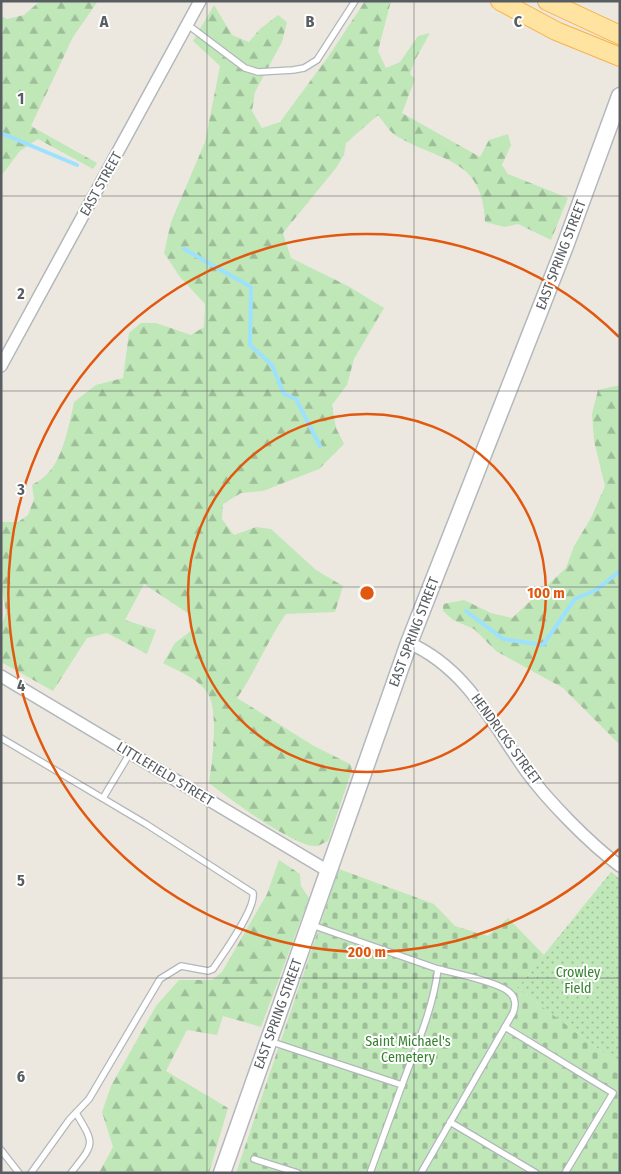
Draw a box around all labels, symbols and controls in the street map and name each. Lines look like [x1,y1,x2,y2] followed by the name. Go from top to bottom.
[99,12,109,31] text: A
[306,12,315,31] text: B
[514,12,523,31] text: C
[18,89,24,108] text: 1
[76,149,126,219] street label: EAST STREET
[532,197,590,312] street label: EAST SPRING STREET
[16,284,25,303] text: 2
[16,480,25,499] text: 3
[385,574,443,689] street label: EAST SPRING STREET
[358,584,376,602] centre of rings
[527,584,565,602] text: 100 m
[17,676,25,695] text: 4
[467,690,545,788] street label: HENDRICKS STREET
[113,738,217,810] street label: LITTLEFIELD STREET
[17,871,25,890] text: 5
[347,943,386,961] text: 200 m
[250,956,306,1071] street label: EAST SPRING STREET
[556,964,601,997] park label: Crowley Field
[365,1033,451,1066] park label: Saint Michael's Cemetery
[17,1067,25,1086] text: 6

